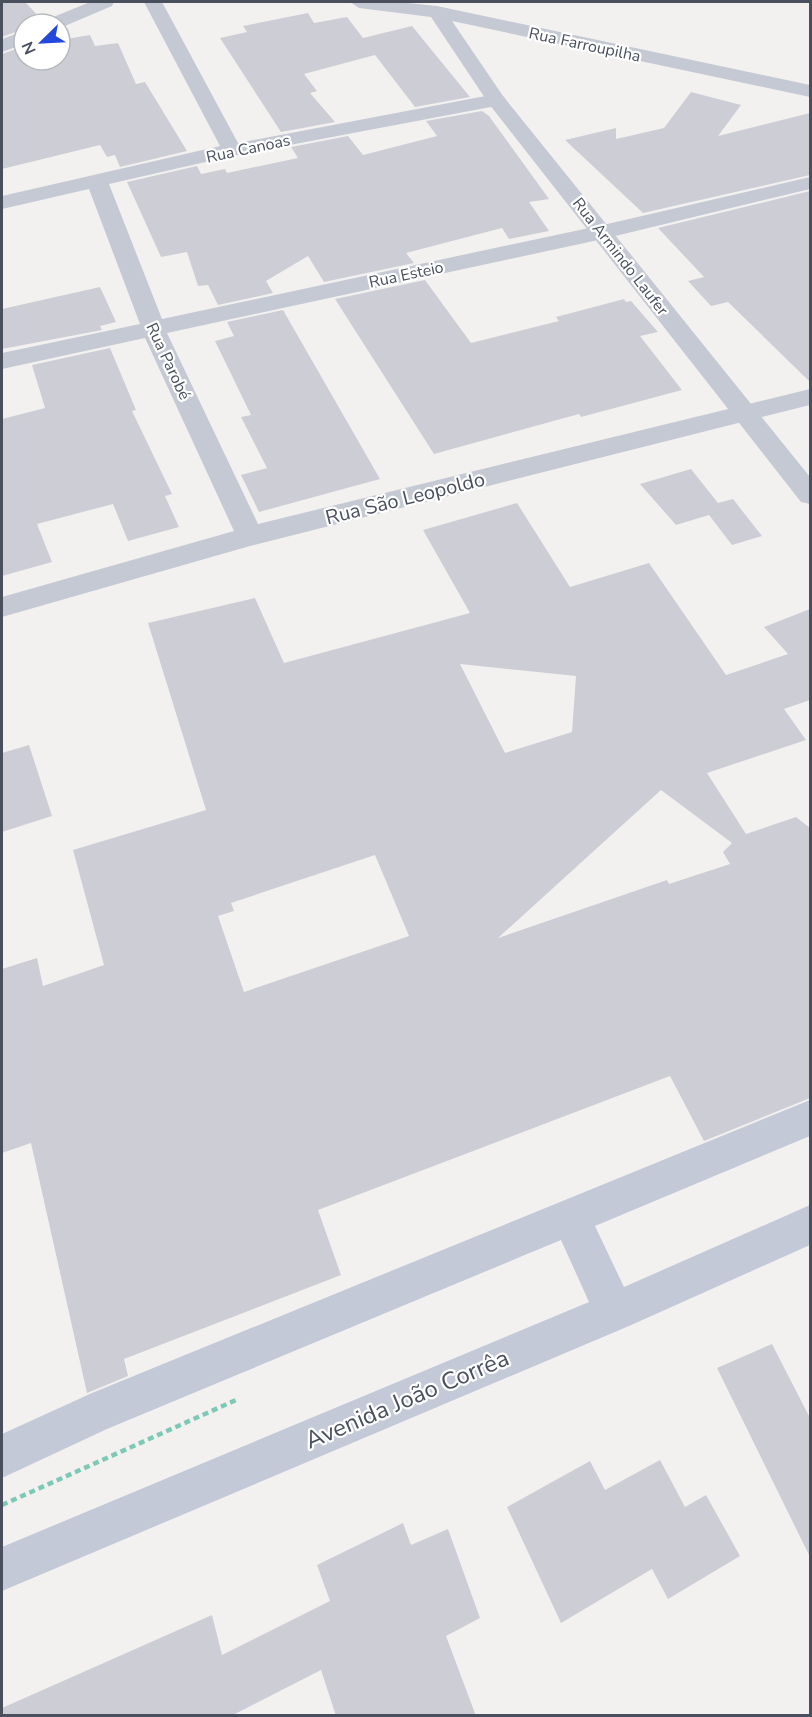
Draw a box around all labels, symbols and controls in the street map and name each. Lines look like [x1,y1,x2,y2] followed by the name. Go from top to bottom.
[12,12,72,72] north arrow
[527,22,643,68] street label: Rua Farroupilha
[17,38,42,58] text: N
[204,129,292,169] street label: Rua Canoas
[567,193,673,320] street label: Rua Armindo Laufer
[367,256,446,294] street label: Rua Esteio
[141,319,196,404] street label: Rua Parobé
[323,466,488,531] street label: Rua São Leopoldo
[300,1342,514,1456] street label: Avenida João Corrêa

